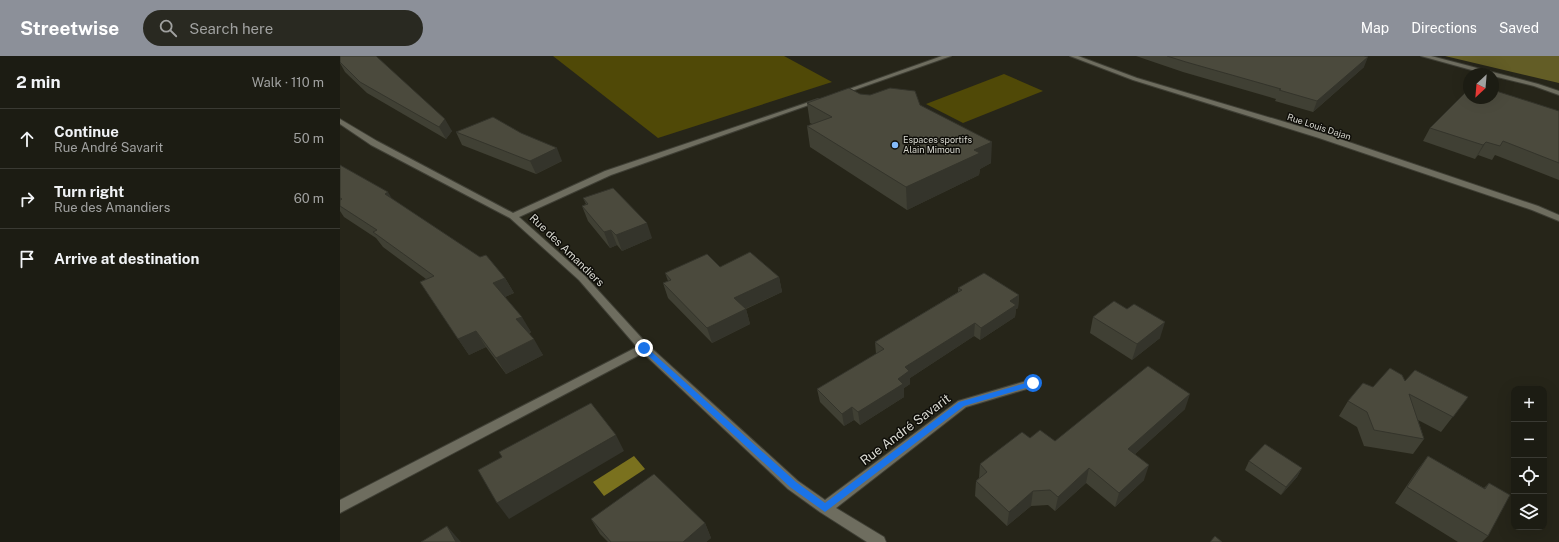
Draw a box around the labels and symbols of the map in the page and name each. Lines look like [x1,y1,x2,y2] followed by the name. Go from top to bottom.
[1463,68,1499,104] north arrow
[1286,111,1352,142] street label: Rue Louis Dajan
[903,134,973,155] place label: Espaces sportifs Alain Mimoun
[890,140,900,150] marker: Espaces sportifs Alain Mimoun
[527,211,607,289] street label: Rue des Amandiers
[635,339,653,357] route end
[1024,374,1042,392] route start
[857,391,953,468] street label: Rue André Savarit

